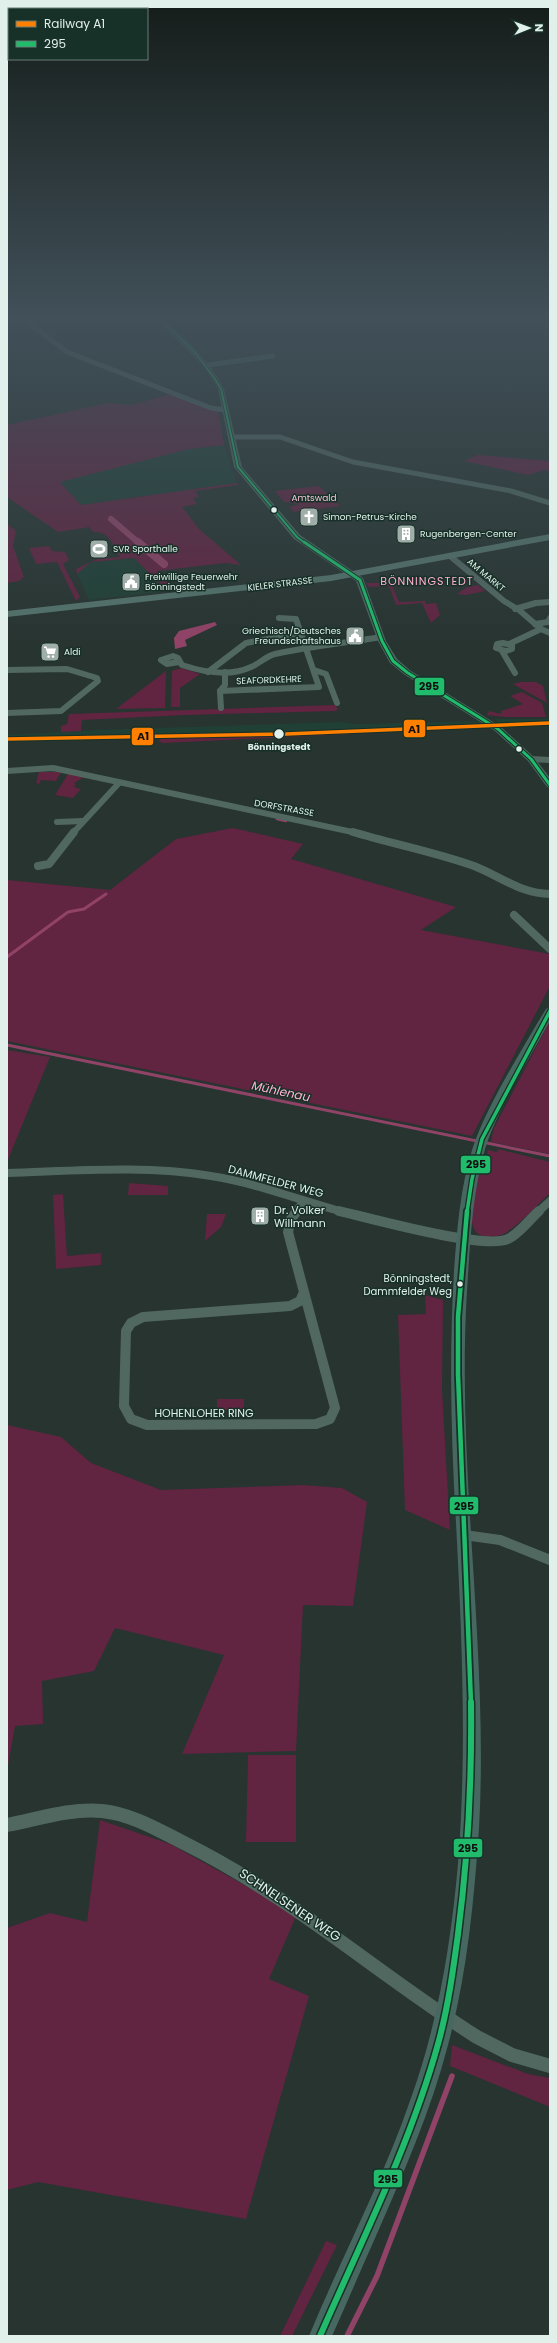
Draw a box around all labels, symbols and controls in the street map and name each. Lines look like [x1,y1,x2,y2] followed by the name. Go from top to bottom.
[8,8,148,60] legend
[509,8,549,48] north arrow
[44,15,105,32] text: Railway A1
[531,24,547,32] text: N
[44,35,66,52] text: 295
[291,492,337,504] park label: Amtswald
[269,505,279,515] unlabelled marker
[298,506,320,528] church icon: Simon-Petrus-Kirche
[323,511,417,523] place label: Simon-Petrus-Kirche
[395,523,417,545] building icon: Rugenbergen-Center
[420,528,517,540] place label: Rugenbergen-Center
[88,538,110,560] sports icon: SVR Sporthalle
[113,543,178,555] place label: SVR Sporthalle
[465,556,507,594] street label: AM MARKT
[120,571,142,593] public building icon: Freiwillige Feuerwehr Bönningstedt
[145,571,239,593] place label: Freiwillige Feuerwehr Bönningstedt
[380,573,474,589] district label: BÖNNINGSTEDT
[247,574,314,594] street label: KIELER STRASSE
[242,625,341,647] place label: Griechisch/Deutsches Freundschaftshaus
[344,625,366,647] public building icon: Griechisch/Deutsches Freundschaftshaus
[39,641,61,663] supermarket icon: Aldi
[64,646,81,658] place label: Aldi
[236,673,302,687] street label: SEAFORDKEHRE
[414,677,445,696] line badge: 295
[419,678,439,694] text: 295
[403,719,426,738] line badge: A1
[408,721,420,737] text: A1
[131,727,154,746] line badge: A1
[272,727,286,741] marker: Bönningstedt
[137,728,149,744] text: A1
[248,741,311,753] place label: Bönningstedt
[514,744,524,754] unlabelled marker
[253,797,315,819] street label: DORFSTRASSE
[250,1076,312,1106] water label: Mühlenau
[460,1155,491,1174] line badge: 295
[466,1156,486,1172] text: 295
[227,1161,326,1202] street label: DAMMFELDER WEG
[274,1202,326,1231] place label: Dr. Volker Willmann
[249,1205,271,1227] building icon: Dr. Volker Willmann
[364,1271,452,1299] place label: Bönningstedt, Dammfelder Weg
[455,1279,465,1289] marker: Bönningstedt, Dammfelder Weg
[154,1405,254,1421] street label: HOHENLOHER RING
[449,1496,479,1515] line badge: 295
[454,1498,474,1514] text: 295
[453,1838,483,1858] line badge: 295
[458,1840,478,1856] text: 295
[235,1864,345,1946] street label: SCHNELSENER WEG
[373,2169,403,2188] line badge: 295
[378,2171,398,2187] text: 295

